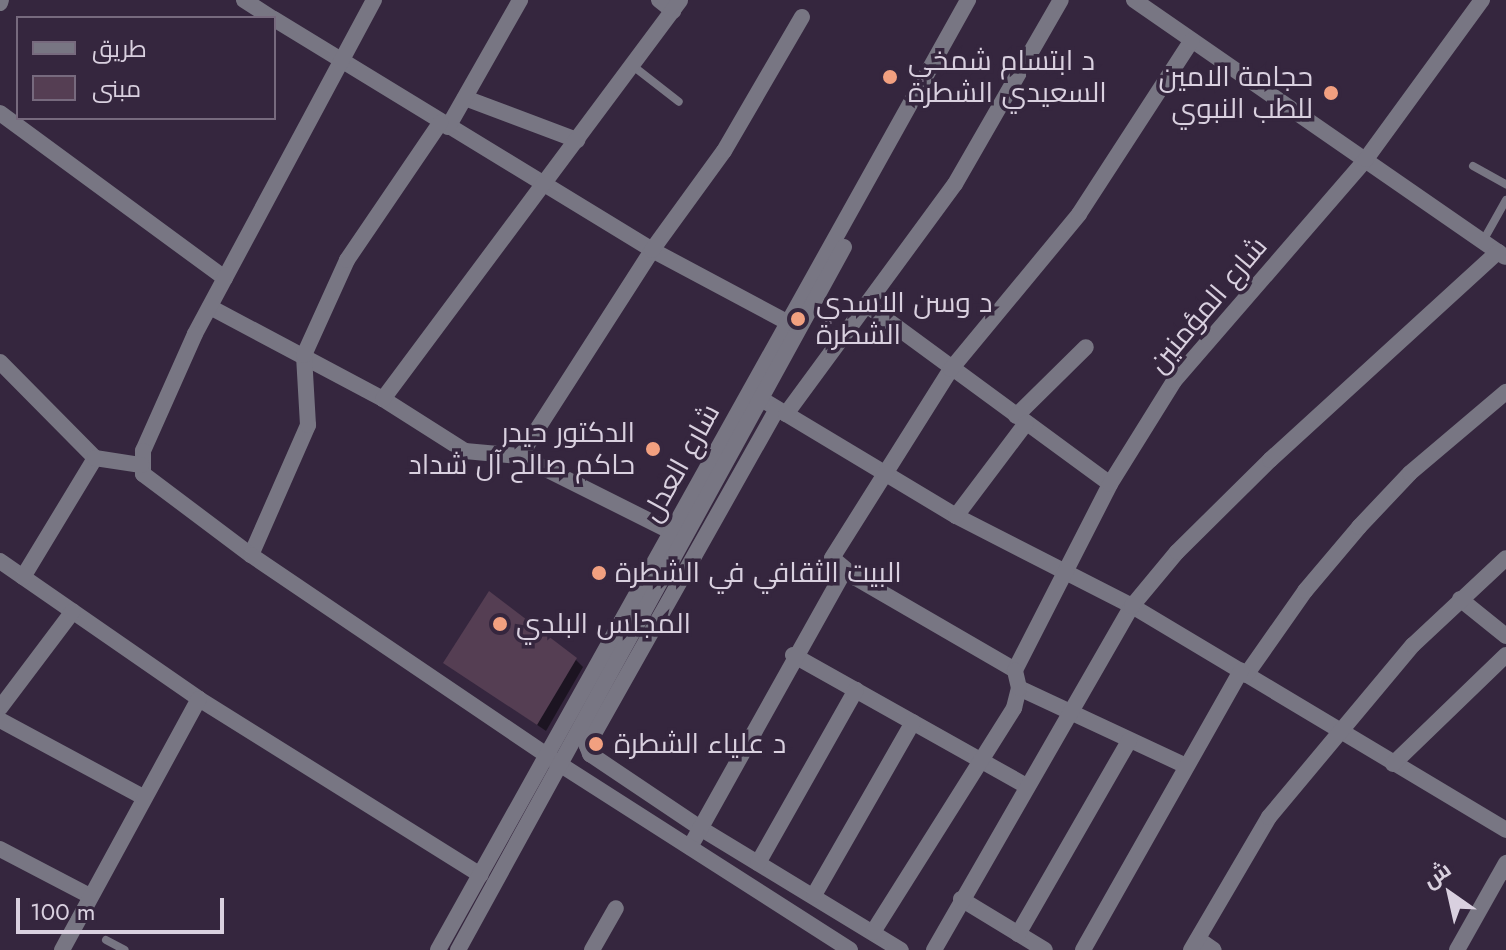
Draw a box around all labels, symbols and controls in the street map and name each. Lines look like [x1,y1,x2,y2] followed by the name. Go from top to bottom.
[16,16,276,120] legend
[92,31,147,66] text: طريق
[908,44,1107,110] place label: د ابتسام شمخي السعيدي الشطرة
[1158,60,1313,126] place label: حجامة الامين للطب النبوي
[879,66,901,88] marker: د ابتسام شمخي السعيدي الشطرة
[92,71,141,106] text: مبنى
[1320,82,1342,104] marker: حجامة الامين للطب النبوي
[1141,230,1275,380] street label: شارع المؤمنين
[816,286,993,352] place label: د وسن الاسدي الشطرة
[787,308,809,330] marker: د وسن الاسدي الشطرة
[635,398,727,528] street label: شارع العدل
[408,416,635,482] place label: الدكتور حيدر حاكم صالح آل شداد
[642,438,664,460] marker: الدكتور حيدر حاكم صالح آل شداد
[615,556,902,590] place label: البيت الثقافي في الشطرة
[590,564,608,582] marker: البيت الثقافي في الشطرة
[516,607,691,641] place label: المجلس البلدي
[491,615,509,633] marker: المجلس البلدي
[614,727,786,761] place label: د علياء الشطرة
[585,733,607,755] marker: د علياء الشطرة
[1416,853,1457,895] text: ش
[1410,854,1490,934] north arrow
[20,882,228,932] scale bar
[30,894,96,929] text: 100 m

